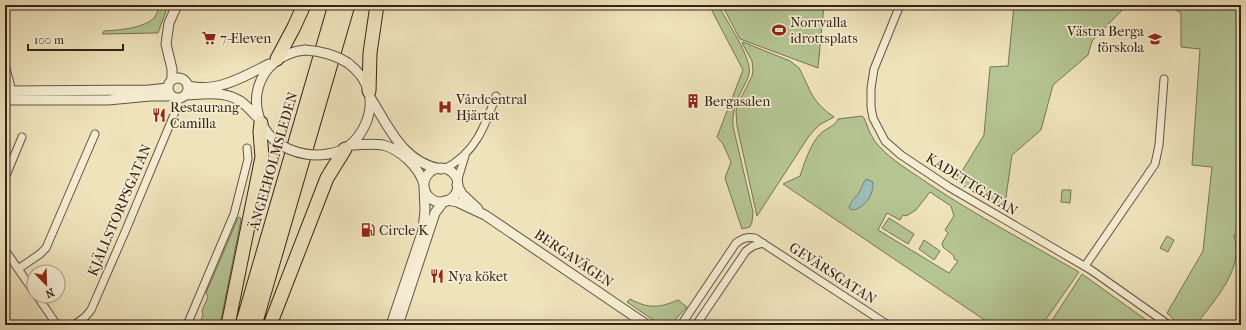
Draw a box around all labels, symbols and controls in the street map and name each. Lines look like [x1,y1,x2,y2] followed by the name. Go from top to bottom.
[790,14,858,47] place label: Norrvalla idrottsplats
[771,22,787,38] sports icon: Norrvalla idrottsplats
[1066,23,1145,56] place label: Västra Berga förskola
[28,26,123,52] scale bar
[201,30,217,46] supermarket icon: 7-Eleven
[220,30,271,47] place label: 7-Eleven
[1147,31,1163,47] school or university icon: Västra Berga förskola
[34,33,64,47] text: 100 m
[245,90,302,233] street label: ÄNGELHOLMSLEDEN
[455,91,527,124] place label: Vårdcentral Hjärtat
[685,93,701,109] building icon: Bergasalen
[704,93,770,110] place label: Bergasalen
[170,99,240,132] place label: Restaurang Camilla
[437,99,453,115] hospital icon: Vårdcentral Hjärtat
[151,107,167,123] restaurant icon: Restaurang Camilla
[84,141,155,279] street label: KJÄLLSTORPSGATAN
[923,149,1021,220] street label: KADETTGATAN
[360,222,376,238] fuel station icon: Circle K
[379,222,429,239] place label: Circle K
[531,226,617,291] street label: BERGAVÄGEN
[786,239,880,308] street label: GEVÄRSGATAN
[26,264,66,304] north arrow
[429,268,445,284] restaurant icon: Nya köket
[448,268,508,285] place label: Nya köket
[43,285,56,301] text: N

